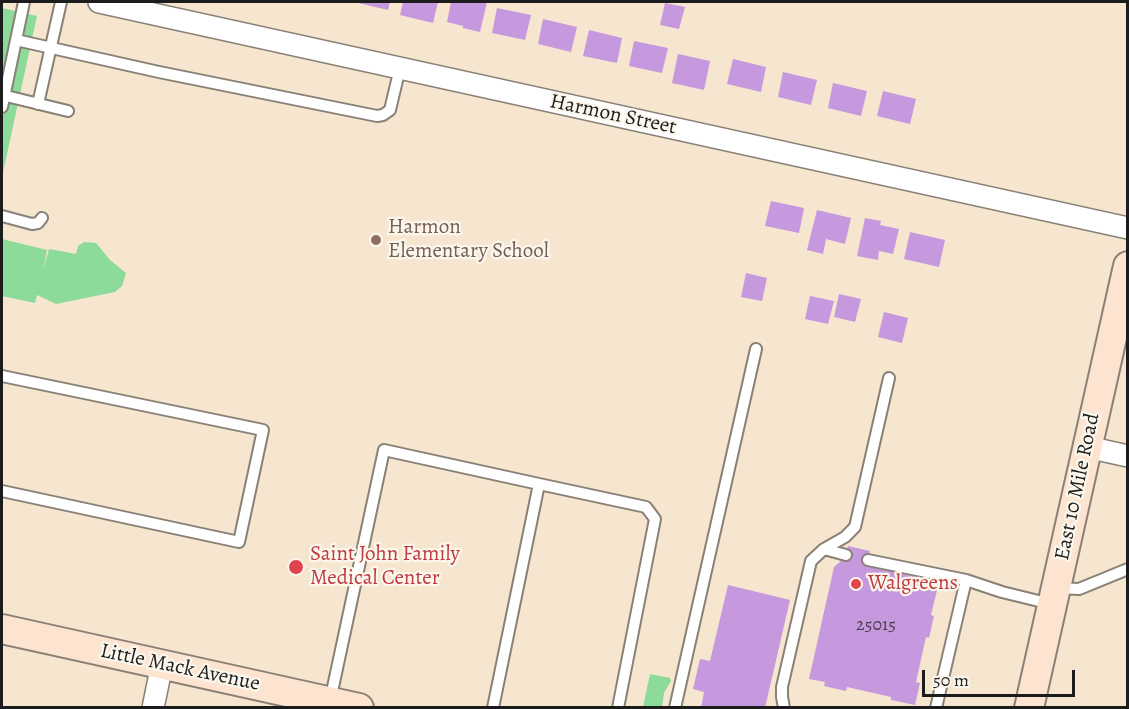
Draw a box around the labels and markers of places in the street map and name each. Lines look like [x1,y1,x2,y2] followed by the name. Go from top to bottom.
[388,215,549,265] place label: Harmon Elementary School
[369,233,383,247] marker: Harmon Elementary School
[310,542,460,592] place label: Saint John Family Medical Center
[287,558,305,576] marker: Saint John Family Medical Center
[868,571,958,597] place label: Walgreens
[849,577,863,591] marker: Walgreens

